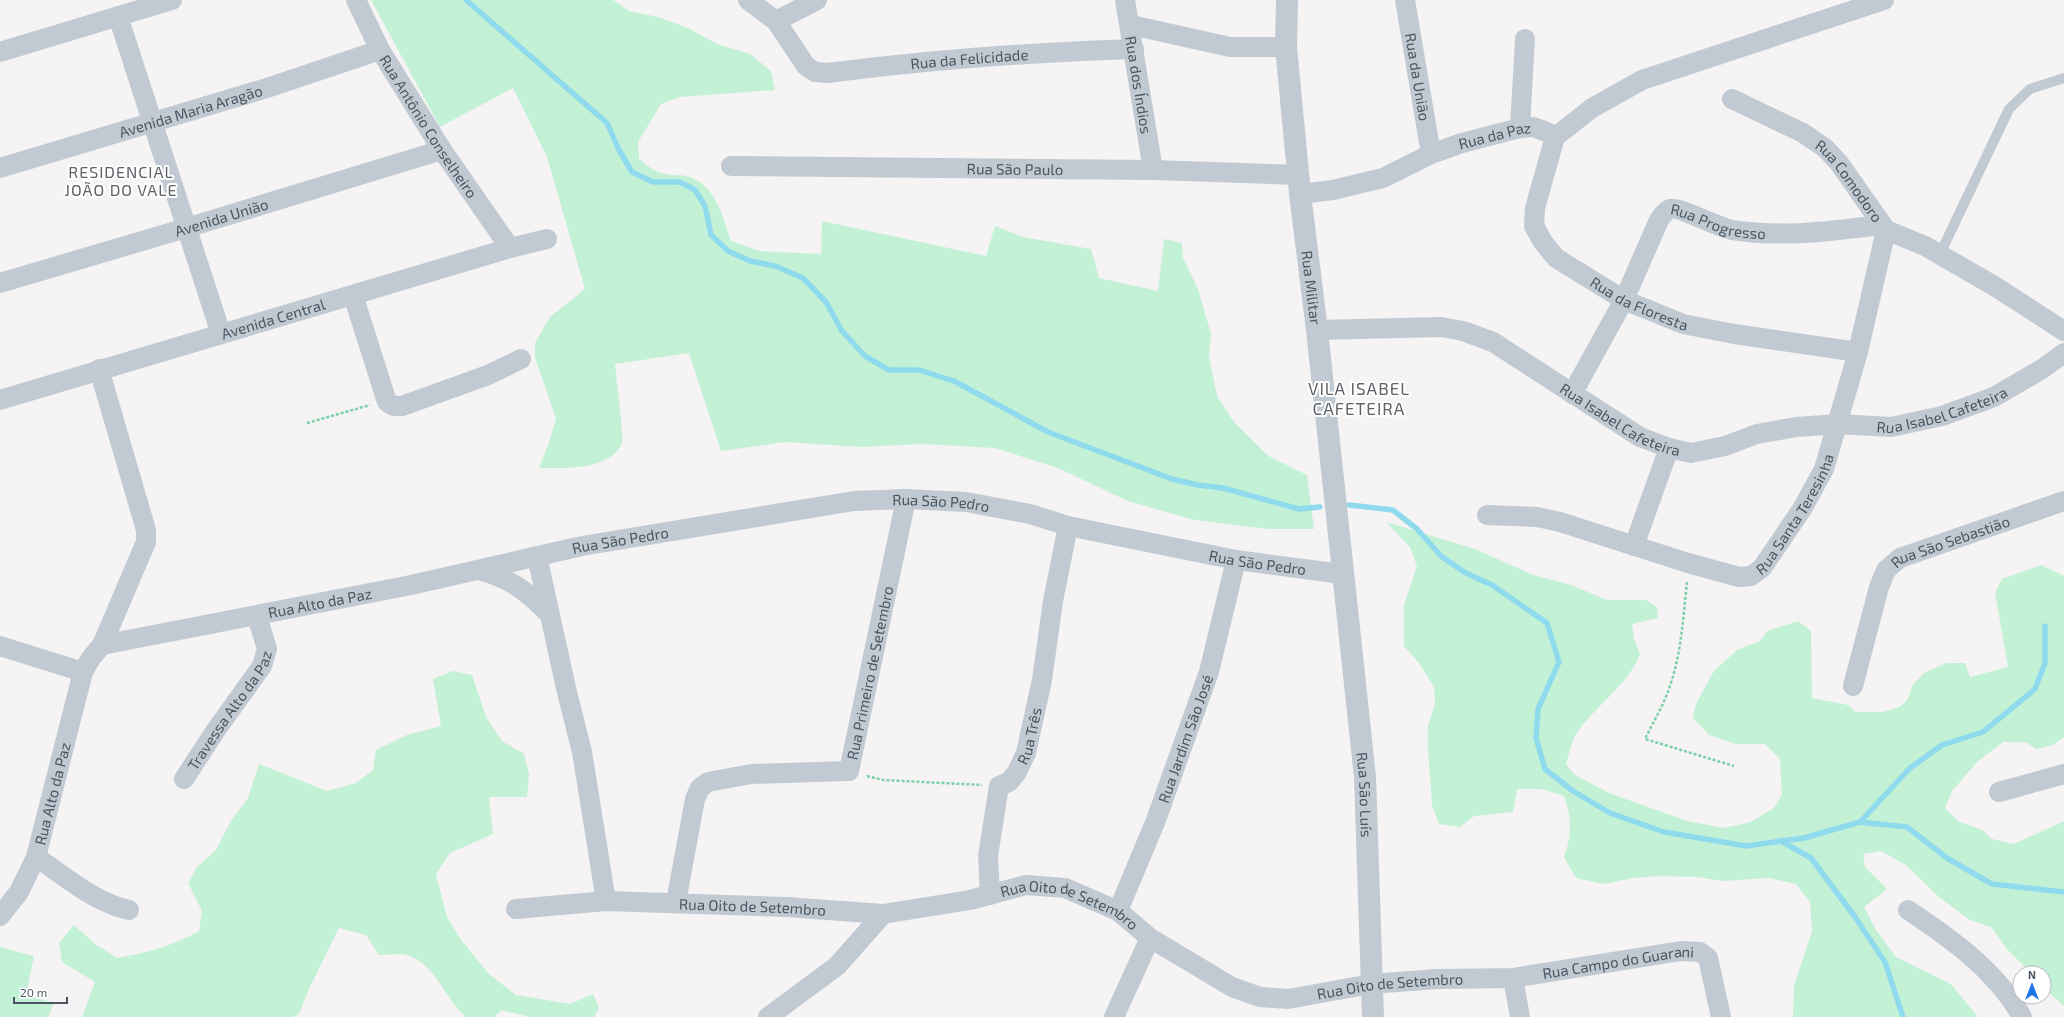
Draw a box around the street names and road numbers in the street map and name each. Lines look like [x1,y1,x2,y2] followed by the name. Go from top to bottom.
[1402,32,1434,122] street label: Rua da União
[1122,35,1156,135] street label: Rua dos Índios
[909,45,1029,73] street label: Rua da Felicidade
[376,51,481,201] street label: Rua Antônio Conselheiro
[117,81,264,141] street label: Avenida Maria Aragão
[1456,118,1532,153] street label: Rua da Paz
[1812,135,1887,225] street label: Rua Comodoro
[967,159,1063,178] street label: Rua São Paulo
[173,194,270,240] street label: Avenida União
[1669,199,1766,242] street label: Rua Progresso
[1298,250,1325,326] street label: Rua Militar
[1587,272,1689,334] street label: Rua da Floresta
[219,294,328,343] street label: Avenida Central
[1557,379,1682,459] street label: Rua Isabel Cafeteira
[1876,382,2010,436] street label: Rua Isabel Cafeteira
[1752,452,1837,578] street label: Rua Santa Teresinha
[892,490,991,515] street label: Rua São Pedro
[1887,512,2012,571] street label: Rua São Sebastião
[570,523,670,557] street label: Rua São Pedro
[1208,546,1307,578] street label: Rua São Pedro
[267,584,373,622] street label: Rua Alto da Paz
[843,584,897,761] street label: Rua Primeiro de Setembro
[184,648,275,773] street label: Travessa Alto da Paz
[1154,672,1216,805] street label: Rua Jardim São José
[1013,706,1045,767] street label: Rua Três
[30,740,74,847] street label: Rua Alto da Paz
[1353,751,1376,838] street label: Rua São Luís
[998,876,1142,933] street label: Rua Oito de Setembro
[679,894,827,919] street label: Rua Oito de Setembro
[1541,942,1695,982] street label: Rua Campo do Guarani
[1315,970,1463,1003] street label: Rua Oito de Setembro

